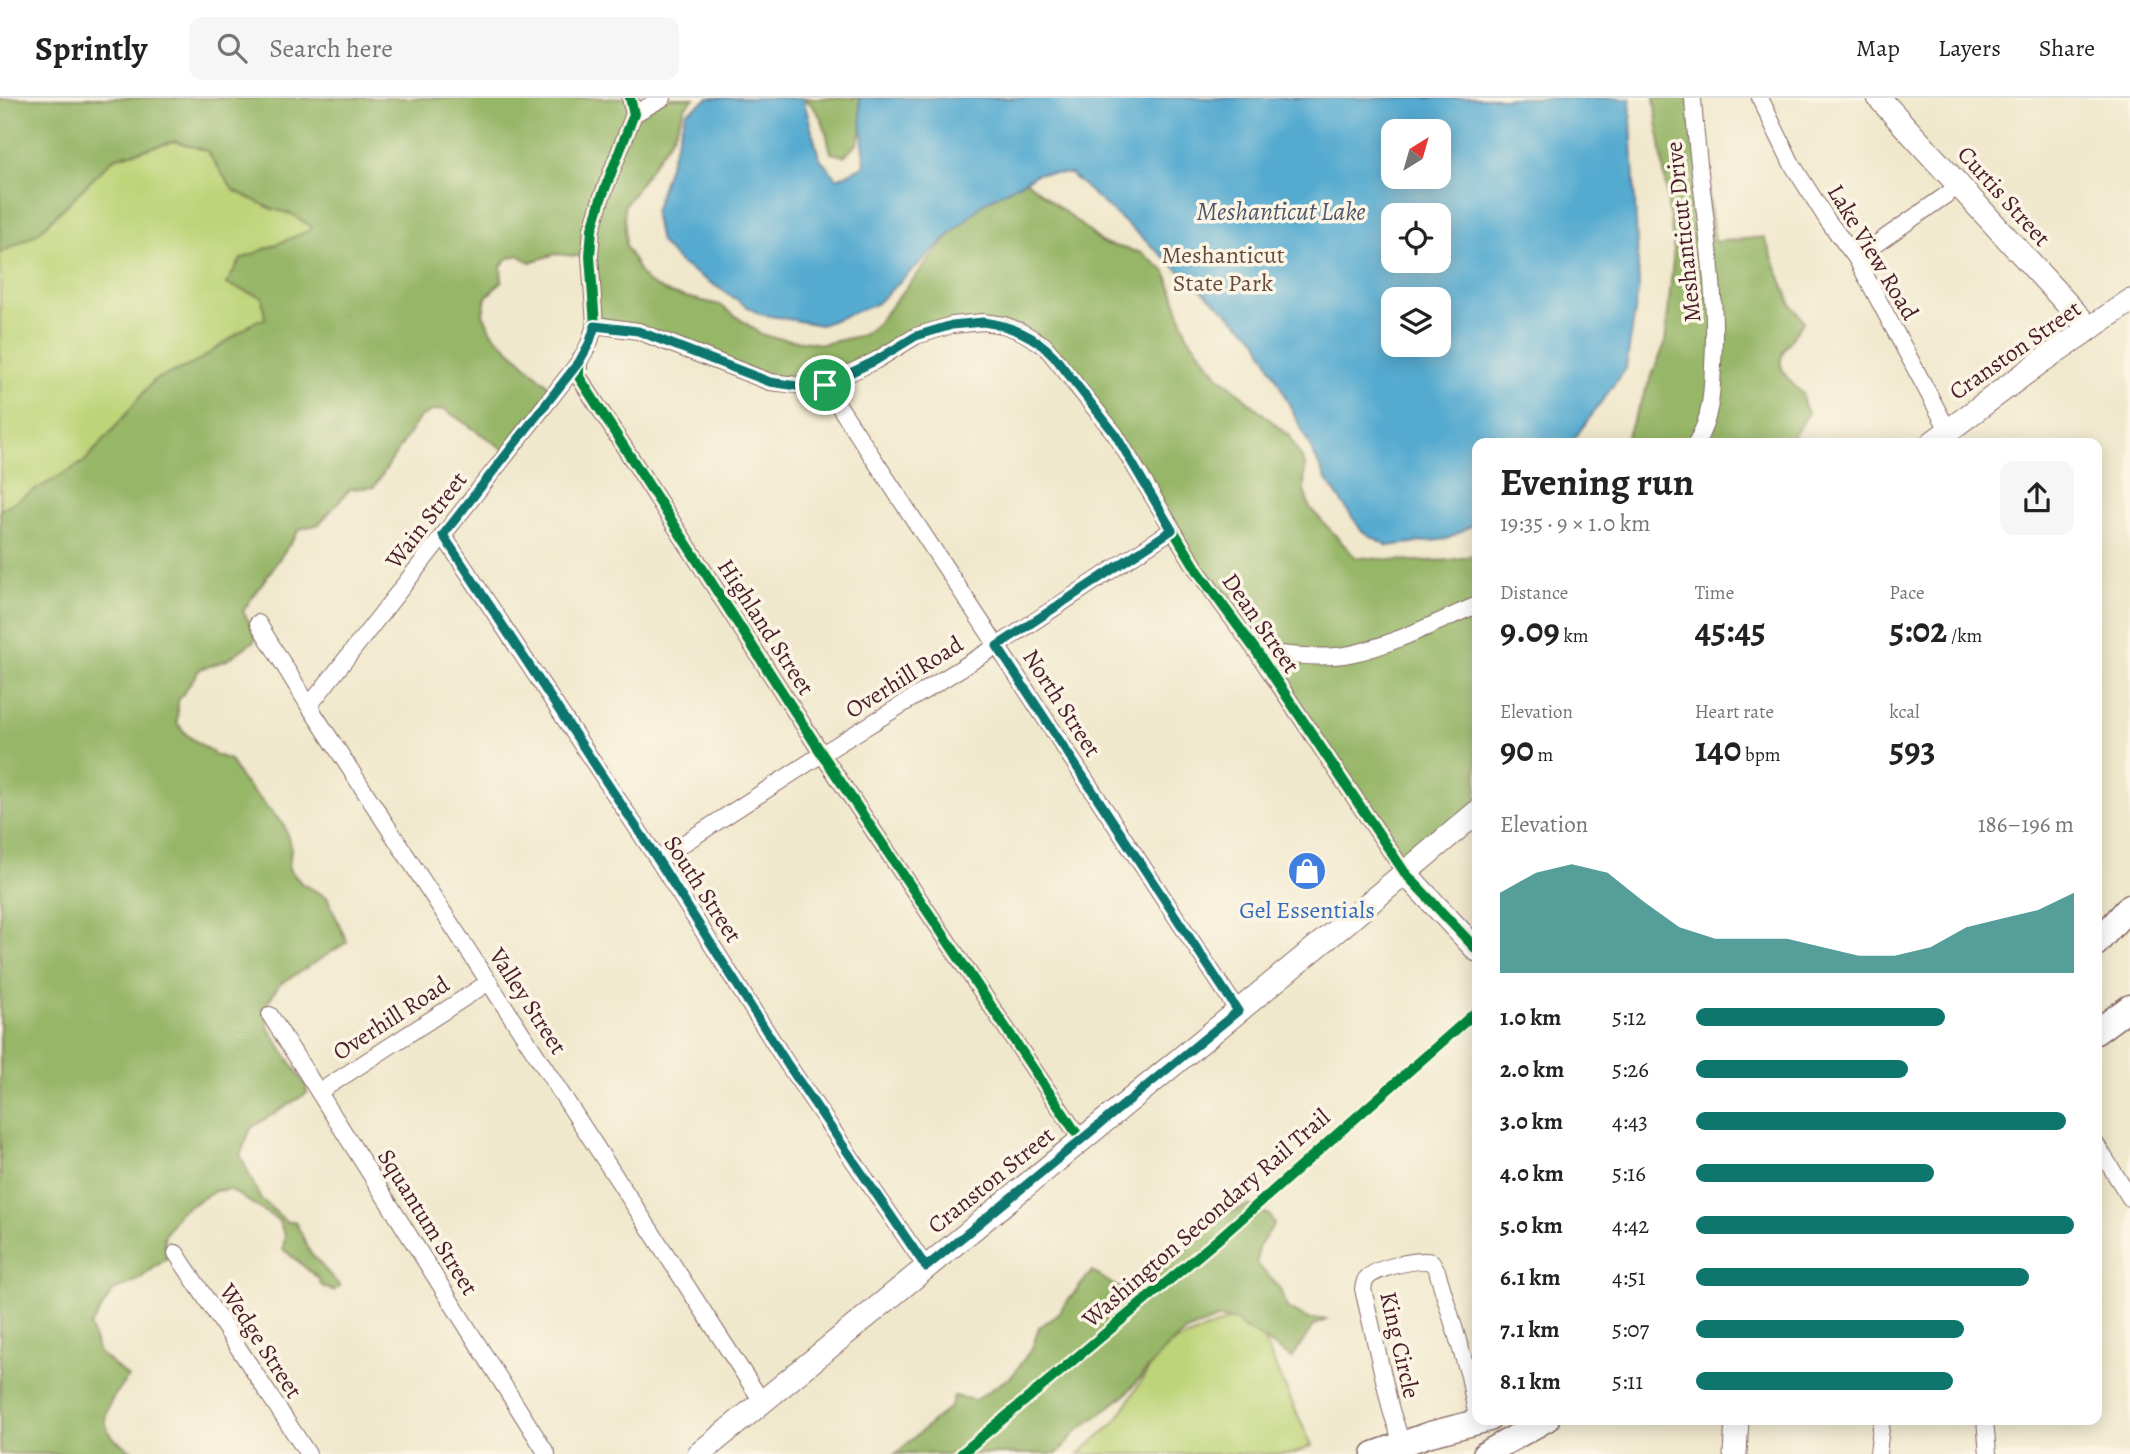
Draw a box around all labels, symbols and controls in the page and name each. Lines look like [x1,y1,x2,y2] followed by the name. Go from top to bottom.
[189,17,679,80] search box
[35,26,147,71] text: Sprintly
[213,29,251,67] icon: search
[269,31,393,66] text: Search here
[1856,32,1900,64] text: Map
[1938,32,2001,64] text: Layers
[2039,32,2095,64] text: Share
[1381,119,1451,189] north arrow
[1381,119,1451,357] map controls
[1950,139,2058,253] street label: Curtis Street
[1658,140,1708,324] street label: Meshanticut Drive
[1820,178,1926,326] street label: Lake View Road
[1196,194,1366,229] water label: Meshanticut Lake
[1381,203,1451,273] button: locate
[1161,239,1285,299] park label: Meshanticut State Park
[1381,287,1451,357] button: layers
[1943,293,2087,407] street label: Cranston Street
[795,355,855,415] pin
[806,366,844,404] icon: arrive
[1500,456,1694,508] text: Evening run
[2000,461,2074,535] button: share
[377,465,474,576] street label: Wain Street
[1500,508,1650,539] text: 19:35 · 9 × 1.0 km
[710,553,822,701] street label: Highland Street
[1215,566,1307,680] street label: Dean Street
[1500,580,1568,606] text: Distance
[1695,580,1734,606] text: Time
[1889,580,1925,606] text: Pace
[1500,606,1560,654] text: 9.09
[1695,606,1766,654] text: 45:45
[1889,606,1947,654] text: 5:02
[1560,623,1589,649] text: km
[1947,623,1982,649] text: /km
[839,628,969,726] street label: Overhill Road
[1015,643,1109,763] street label: North Street
[1500,699,1573,725] text: Elevation
[1695,699,1774,725] text: Heart rate
[1889,699,1920,725] text: kcal
[1500,725,1534,773] text: 90
[1695,725,1741,773] text: 140
[1889,725,1936,773] text: 593
[1534,742,1553,768] text: m
[1741,742,1781,768] text: bpm
[1500,809,1588,840] text: Elevation
[1978,809,2074,840] text: 186–196 m
[656,829,750,949] street label: South Street
[1286,850,1328,892] shop icon: Gel Essentials
[1239,894,1375,926] place label: Gel Essentials
[481,941,574,1060] street label: Valley Street
[326,968,456,1068] street label: Overhill Road
[1500,1002,1561,1033] text: 1.0 km
[1612,1002,1646,1033] text: 5:12
[1500,1054,1564,1085] text: 2.0 km
[1612,1054,1649,1085] text: 5:26
[1074,1101,1337,1335] street label: Washington Secondary Rail Trail
[1500,1106,1563,1137] text: 3.0 km
[1612,1106,1648,1137] text: 4:43
[921,1119,1061,1241] street label: Cranston Street
[370,1143,486,1301] street label: Squantum Street
[1500,1158,1564,1189] text: 4.0 km
[1612,1158,1646,1189] text: 5:16
[1500,1210,1563,1241] text: 5.0 km
[1612,1210,1649,1241] text: 4:42
[1500,1262,1560,1293] text: 6.1 km
[1612,1262,1646,1293] text: 4:51
[211,1277,310,1405] street label: Wedge Street
[1372,1288,1428,1402] street label: King Circle
[1500,1314,1560,1345] text: 7.1 km
[1612,1314,1649,1345] text: 5:07
[1500,1366,1561,1397] text: 8.1 km
[1612,1366,1643,1397] text: 5:11

